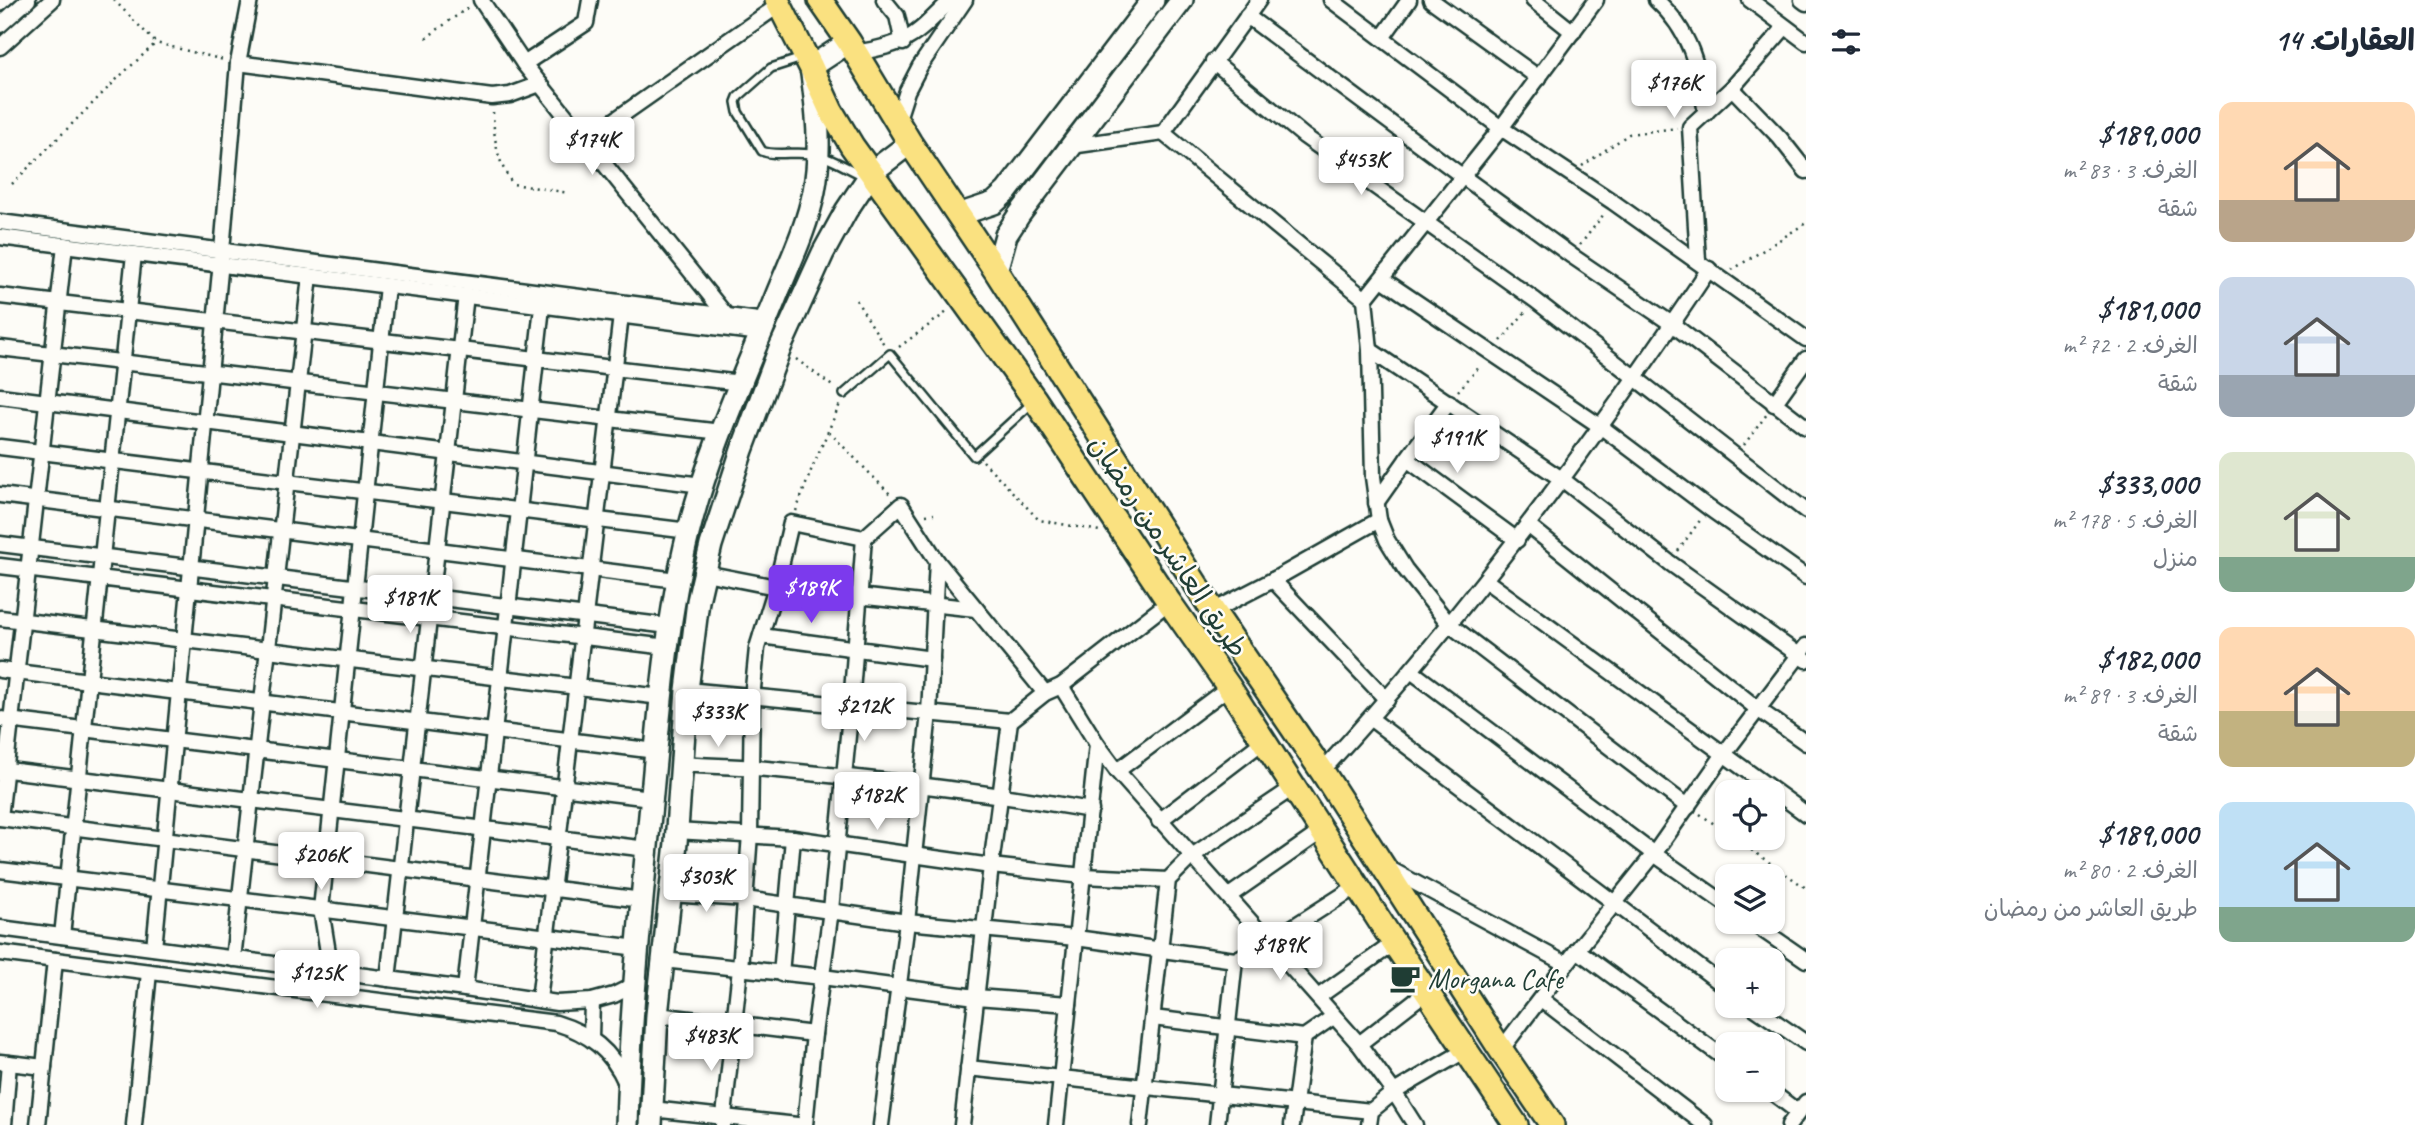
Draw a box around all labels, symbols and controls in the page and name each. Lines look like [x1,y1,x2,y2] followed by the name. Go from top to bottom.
[2274,21,2415,59] text: العقارات: 14
[1827,23,1865,61] icon: filters
[1625,60,1723,120] pin: $176K
[1647,68,1701,97] text: $176K
[2098,115,2198,153] text: $189,000
[543,118,641,177] pin: $174K
[566,125,619,154] text: $174K
[2275,130,2359,214] icon: home
[1312,138,1410,197] pin: $453K
[1335,145,1387,174] text: $453K
[2063,156,2198,185] text: الغرف: 3 · 83 m²
[2158,194,2198,223] text: شقة
[2098,290,2198,328] text: $181,000
[2275,305,2359,389] icon: home
[2063,331,2198,360] text: الغرف: 2 · 72 m²
[2158,369,2198,398] text: شقة
[1408,416,1506,475] pin: $191K
[1431,423,1483,452] text: $191K
[1081,428,1256,664] street label: طريق العاشر من رمضان
[2098,465,2198,503] text: $333,000
[2275,480,2359,564] icon: home
[2052,506,2198,535] text: الغرف: 5 · 178 m²
[2153,544,2198,573] text: منزل
[762,566,860,625] pin: $189K
[785,573,837,602] text: $189K
[361,576,459,635] pin: $181K
[383,583,437,612] text: $181K
[2098,640,2198,678] text: $182,000
[2275,655,2359,739] icon: home
[2063,681,2198,710] text: الغرف: 3 · 89 m²
[815,684,913,743] pin: $212K
[669,690,767,749] pin: $333K
[837,691,891,720] text: $212K
[691,697,745,726] text: $333K
[2158,719,2198,748] text: شقة
[828,772,926,832] pin: $182K
[850,780,904,809] text: $182K
[1715,780,1785,1102] map controls
[1715,780,1785,850] button: locate
[2098,815,2198,853] text: $189,000
[2275,830,2359,914] icon: home
[272,832,370,892] pin: $206K
[294,840,348,869] text: $206K
[657,855,755,914] pin: $303K
[2063,856,2198,885] text: الغرف: 2 · 80 m²
[679,862,733,891] text: $303K
[1715,864,1785,934] button: layers
[1984,894,2198,923] text: طريق العاشر من رمضان
[1231,922,1329,982] pin: $189K
[1254,930,1306,959] text: $189K
[1715,948,1785,1018] button: +
[268,950,366,1010] pin: $125K
[291,958,343,987] text: $125K
[1388,961,1422,995] cafe icon: Morgana Cafe
[1428,961,1565,996] place label: Morgana Cafe
[662,1014,760,1073] pin: $483K
[684,1021,738,1050] text: $483K
[1715,1032,1785,1102] button: −

